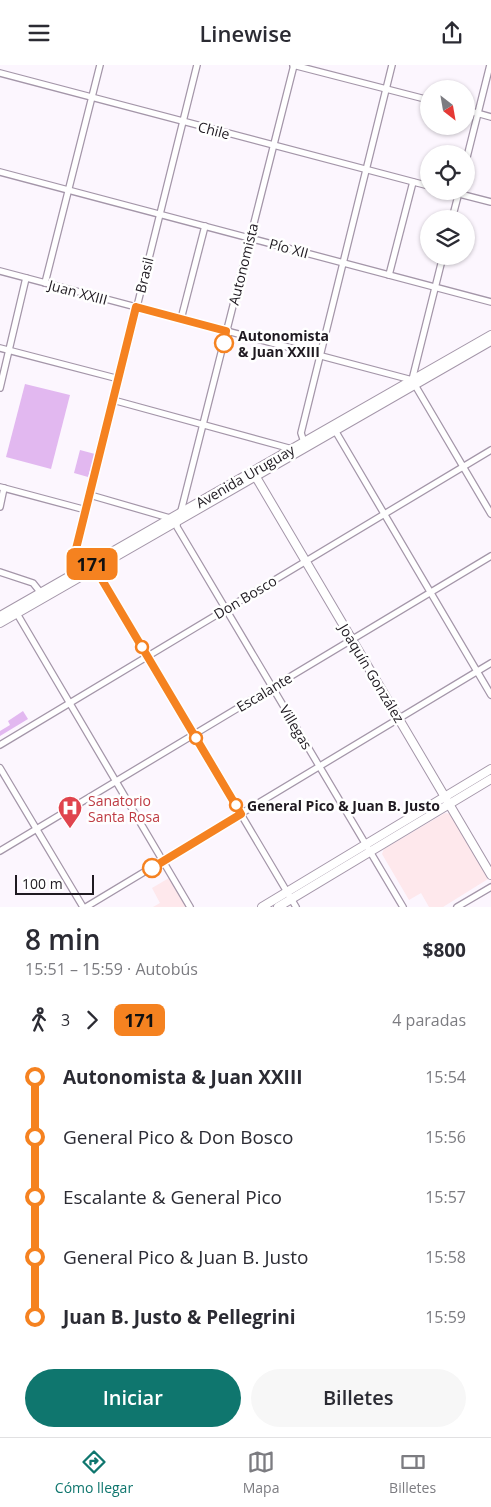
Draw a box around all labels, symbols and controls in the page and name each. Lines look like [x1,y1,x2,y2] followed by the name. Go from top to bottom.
[199,18,292,48] text: Linewise
[25,19,53,47] icon: menu
[438,19,466,47] icon: share
[420,80,475,135] north arrow
[420,80,475,265] map controls
[196,117,232,143] street label: Chile
[420,145,475,200] button: locate
[420,210,475,265] button: layers
[224,221,262,307] street label: Autonomista
[267,234,311,262] street label: Pío XII
[130,255,158,295] street label: Brasil
[45,275,110,309] street label: Juan XXIII
[238,326,329,361] place label: Autonomista & Juan XXIII
[214,333,234,353] marker: Autonomista & Juan XXIII
[192,439,299,512] street label: Avenida Uruguay
[63,548,121,580] line badge: 171
[77,552,107,576] text: 171
[210,571,280,623] street label: Don Bosco
[334,618,409,726] street label: Joaquín González
[135,640,149,654] unlabelled marker
[233,668,295,716] street label: Escalante
[275,701,317,753] street label: Villegas
[189,731,203,745] unlabelled marker
[88,791,160,826] place label: Sanatorio Santa Rosa
[57,795,83,829] hospital icon: Sanatorio Santa Rosa
[247,796,440,815] place label: General Pico & Juan B. Justo
[229,798,243,812] marker: General Pico & Juan B. Justo
[142,858,162,878] unlabelled marker
[15,872,94,895] scale bar
[22,874,63,893] text: 100 m
[25,920,101,958] text: 8 min
[423,937,466,963] text: $800
[25,958,198,980] text: 15:51 – 15:59 · Autobús
[25,1006,53,1034] icon: walk
[78,1006,106,1034] icon: forward
[124,1008,155,1032] text: 171
[61,1009,70,1031] text: 3
[392,1009,466,1031] text: 4 paradas
[63,1064,303,1090] text: Autonomista & Juan XXIII
[425,1066,466,1088] text: 15:54
[63,1124,293,1150] text: General Pico & Don Bosco
[425,1126,466,1148] text: 15:56
[63,1184,282,1210] text: Escalante & General Pico
[425,1186,466,1208] text: 15:57
[63,1244,308,1270] text: General Pico & Juan B. Justo
[425,1246,466,1268] text: 15:58
[63,1304,296,1330] text: Juan B. Justo & Pellegrini
[425,1306,466,1328] text: 15:59
[25,1369,241,1427] button: Iniciar
[251,1369,466,1427] button: Billetes
[55,1448,133,1497] tab: Cómo llegar
[243,1448,279,1497] tab: Mapa
[389,1448,436,1497] tab: Billetes

